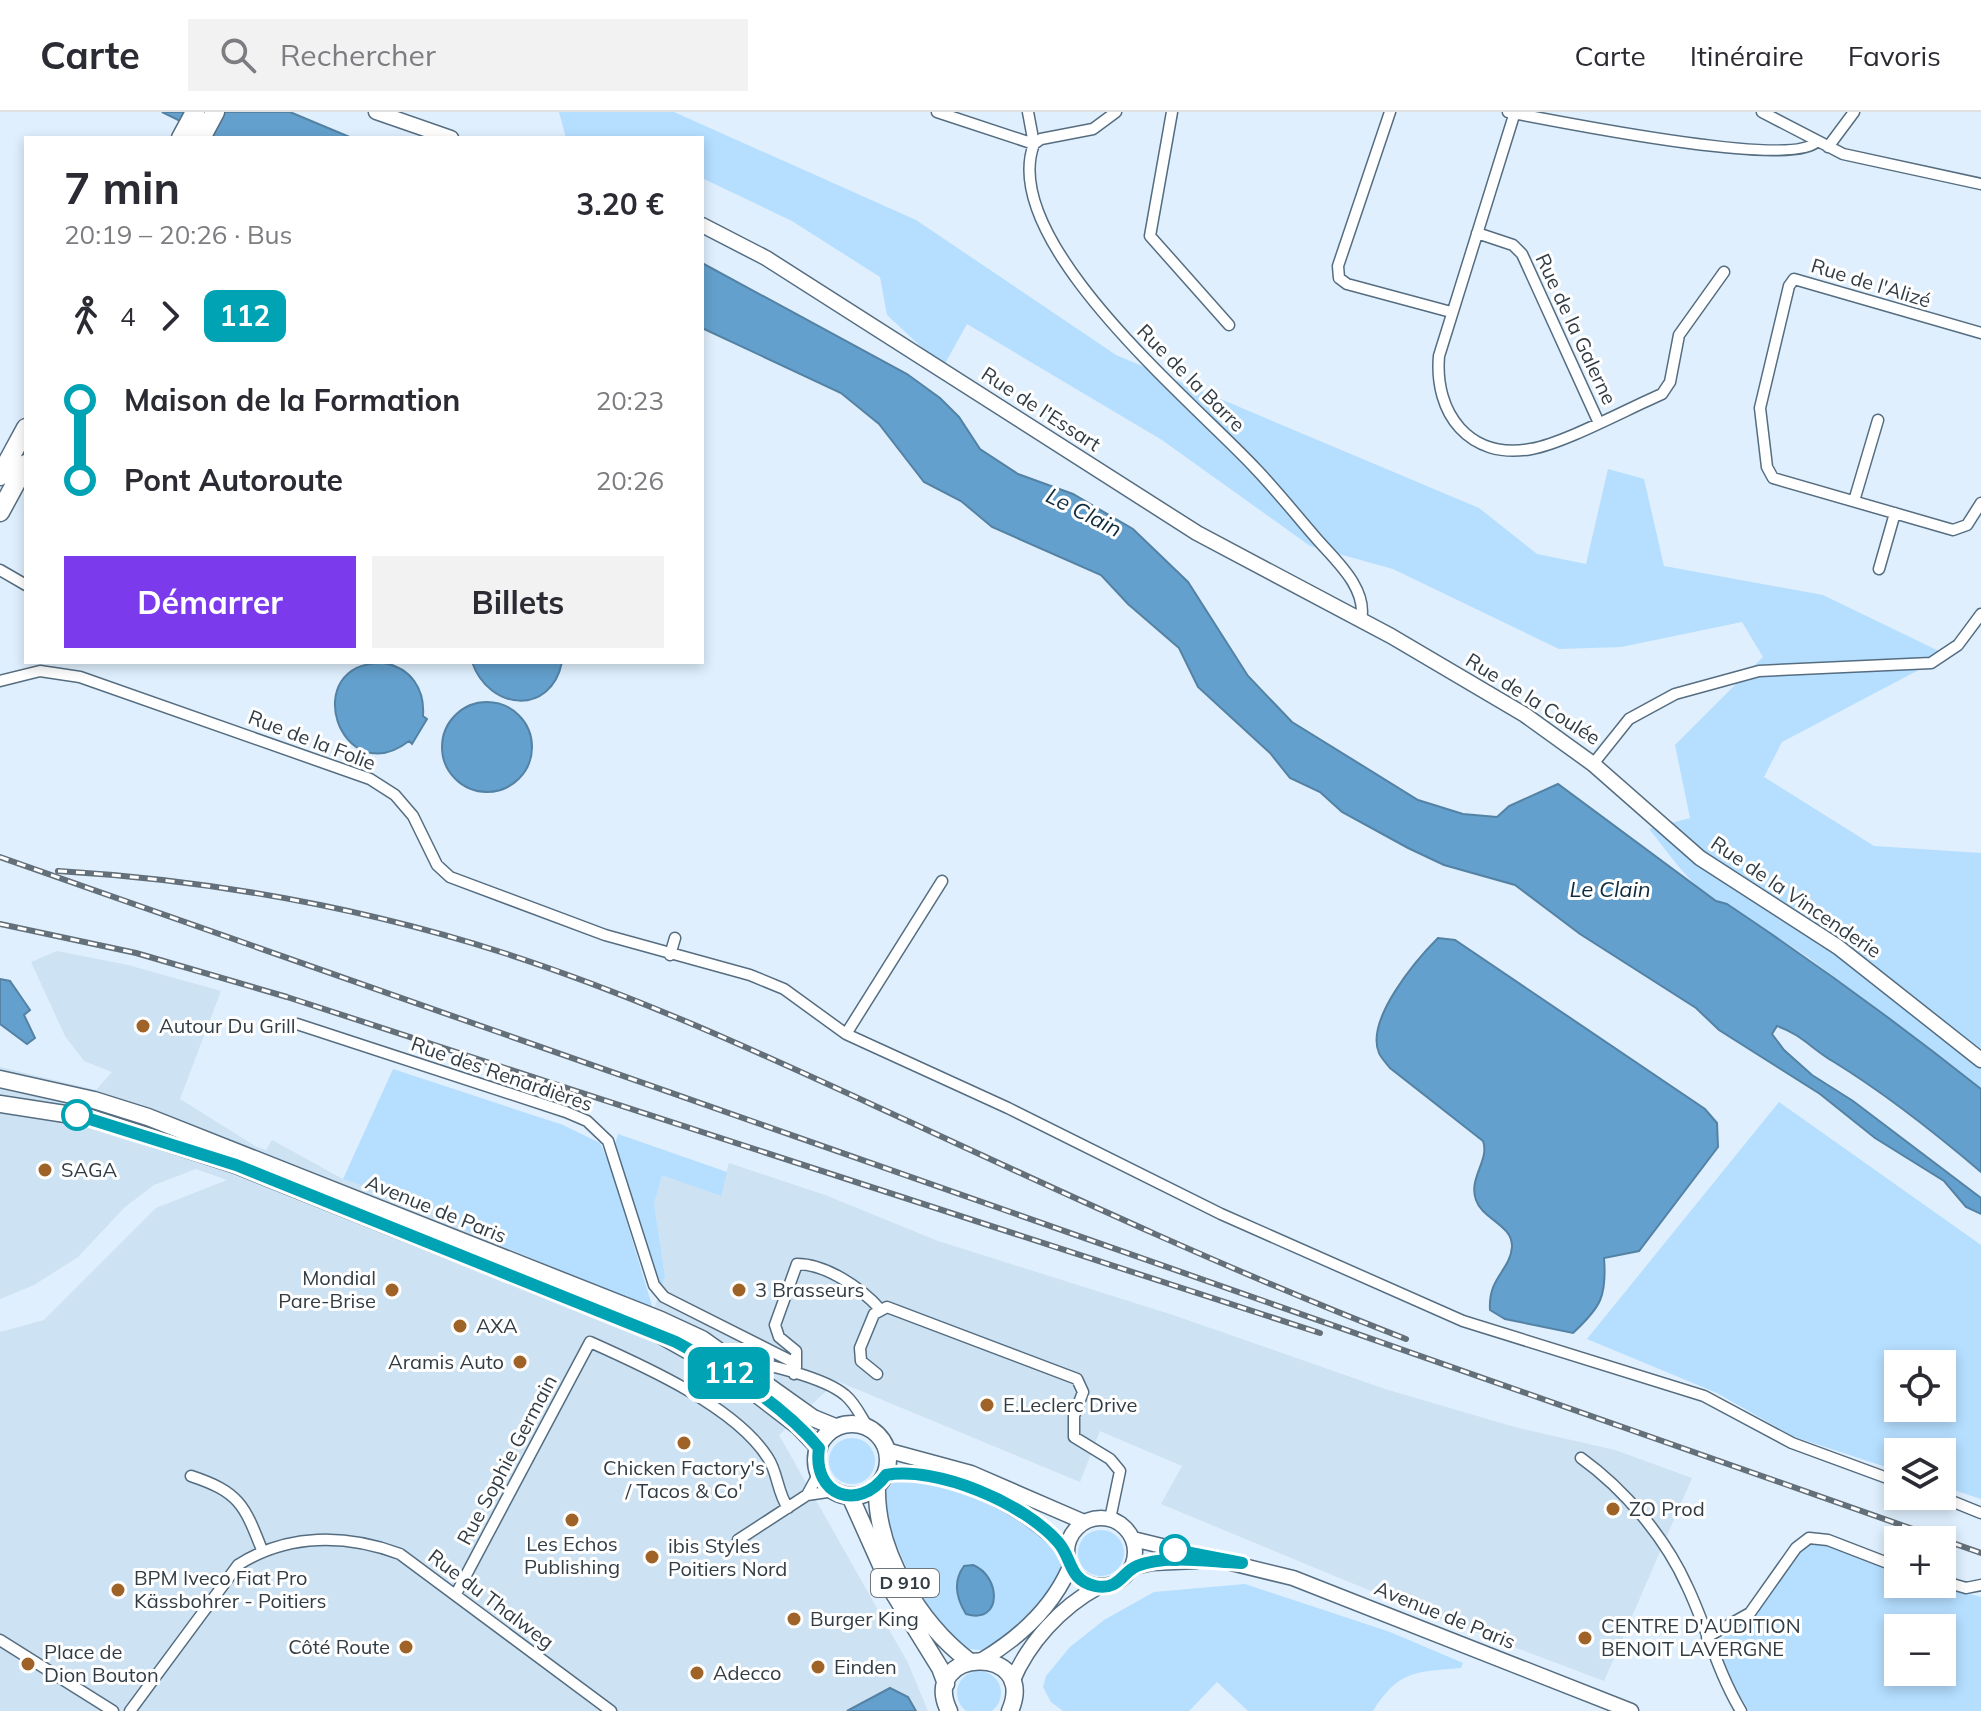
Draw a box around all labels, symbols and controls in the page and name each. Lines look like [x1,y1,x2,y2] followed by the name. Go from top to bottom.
[188,19,748,91] search box
[40,31,140,79] text: Carte
[216,33,260,77] icon: search
[280,36,436,74] text: Rechercher
[1574,38,1646,73] text: Carte
[1690,38,1804,73] text: Itinéraire
[1848,38,1941,73] text: Favoris
[64,160,180,215] text: 7 min
[576,185,664,223] text: 3.20 €
[64,218,293,251] text: 20:19 – 20:26 · Bus
[1531,249,1622,408] street label: Rue de la Galerne
[1808,252,1934,313] street label: Rue de l'Alizé
[64,294,108,338] icon: walk
[148,294,192,338] icon: forward
[220,298,270,333] text: 112
[120,300,136,333] text: 4
[1132,318,1251,437] street label: Rue de la Barre
[977,361,1106,456] street label: Rue de l'Essart
[124,381,460,419] text: Maison de la Formation
[596,384,664,417] text: 20:23
[124,461,343,499] text: Pont Autoroute
[596,464,664,497] text: 20:26
[1041,481,1127,543] water label: Le Clain
[64,556,356,648] button: Démarrer
[372,556,664,648] button: Billets
[1461,647,1605,750] street label: Rue de la Coulée
[245,704,379,775] street label: Rue de la Folie
[1706,830,1886,963] street label: Rue de la Vincenderie
[1569,875,1651,903] water label: Le Clain
[159,1013,295,1038] place label: Autour Du Grill
[134,1017,152,1035] marker: Autour Du Grill
[408,1031,596,1116] street label: Rue des Renardières
[62,1100,92,1130] unlabelled marker
[61,1157,117,1182] place label: SAGA
[36,1161,54,1179] marker: SAGA
[362,1169,510,1248] street label: Avenue de Paris
[278,1265,376,1313] place label: Mondial Pare-Brise
[755,1277,864,1302] place label: 3 Brasseurs
[383,1281,401,1299] marker: Mondial Pare-Brise
[730,1281,748,1299] marker: 3 Brasseurs
[476,1313,518,1338] place label: AXA
[451,1317,469,1335] marker: AXA
[683,1347,775,1399] line badge: 112
[388,1349,504,1374] place label: Aramis Auto
[1884,1350,1956,1686] map controls
[1884,1350,1956,1422] button: locate
[511,1353,529,1371] marker: Aramis Auto
[704,1355,754,1390] text: 112
[451,1371,562,1549] street label: Rue Sophie Germain
[1003,1392,1137,1417] place label: E.Leclerc Drive
[978,1396,996,1414] marker: E.Leclerc Drive
[675,1434,693,1452] marker: Chicken Factory's / Tacos & Co'
[1884,1438,1956,1510] button: layers
[603,1455,765,1503] place label: Chicken Factory's / Tacos & Co'
[1629,1496,1705,1521] place label: ZO Prod
[1604,1500,1622,1518] marker: ZO Prod
[563,1511,581,1529] marker: Les Echos Publishing
[1884,1526,1956,1598] button: +
[524,1531,620,1579] place label: Les Echos Publishing
[668,1533,787,1581] place label: ibis Styles Poitiers Nord
[1160,1535,1190,1565] unlabelled marker
[423,1543,559,1654] street label: Rue du Thalweg
[643,1548,661,1566] marker: ibis Styles Poitiers Nord
[134,1565,326,1613] place label: BPM Iveco Fiat Pro Kässbohrer - Poitiers
[871,1569,939,1597] road number: D 910
[1371,1575,1519,1654] street label: Avenue de Paris
[109,1581,127,1599] marker: BPM Iveco Fiat Pro Kässbohrer - Poitiers
[810,1606,919,1631] place label: Burger King
[785,1610,803,1628] marker: Burger King
[1601,1613,1801,1661] place label: CENTRE D'AUDITION BENOIT LAVERGNE
[1884,1614,1956,1686] button: −
[1576,1629,1594,1647] marker: CENTRE D'AUDITION BENOIT LAVERGNE
[288,1634,390,1659] place label: Côté Route
[397,1638,415,1656] marker: Côté Route
[44,1639,159,1687] place label: Place de Dion Bouton
[834,1654,897,1679] place label: Einden
[19,1655,37,1673] marker: Place de Dion Bouton
[809,1658,827,1676] marker: Einden
[713,1660,781,1685] place label: Adecco
[688,1664,706,1682] marker: Adecco

